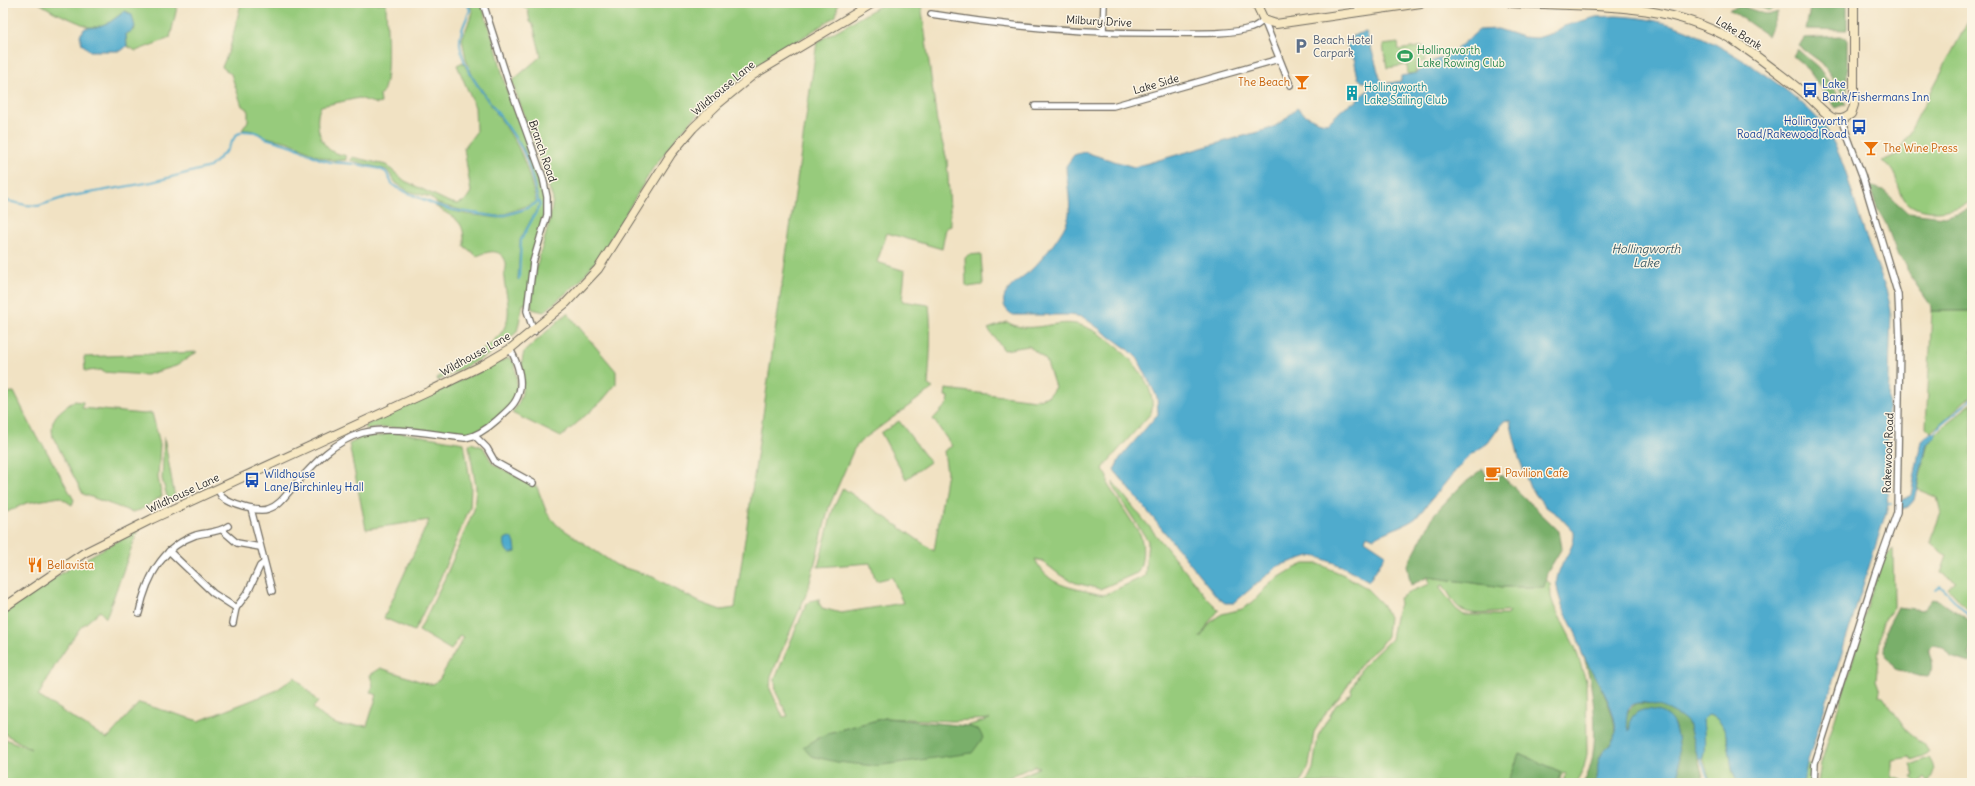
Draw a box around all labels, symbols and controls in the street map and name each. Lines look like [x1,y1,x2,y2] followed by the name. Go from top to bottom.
[1066,12,1132,30] street label: Milbury Drive
[1713,13,1765,53] street label: Lake Bank
[1313,33,1373,60] place label: Beach Hotel Carpark
[1292,37,1310,55] parking icon: Beach Hotel Carpark
[1417,43,1505,70] place label: Hollingworth Lake Rowing Club
[1396,47,1414,65] sports icon: Hollingworth Lake Rowing Club
[688,57,758,119] street label: Wildhouse Lane
[1131,71,1181,97] street label: Lake Side
[1293,73,1311,91] bar icon: The Beach
[1238,75,1290,89] place label: The Beach
[1822,77,1929,104] place label: Lake Bank/Fishermans Inn
[1364,80,1447,107] place label: Hollingworth Lake Sailing Club
[1801,81,1819,99] bus stop icon: Lake Bank/Fishermans Inn
[1343,84,1361,102] building icon: Hollingworth Lake Sailing Club
[1737,114,1848,141] place label: Hollingworth Road/Rakewood Road
[526,118,560,184] street label: Branch Road
[1850,118,1868,136] bus stop icon: Hollingworth Road/Rakewood Road
[1862,139,1880,157] bar icon: The Wine Press
[1883,141,1958,155] place label: The Wine Press
[1611,241,1682,270] water label: Hollingworth Lake
[437,329,513,379] street label: Wildhouse Lane
[1880,412,1896,494] street label: Rakewood Road
[1484,464,1502,482] cafe icon: Pavilion Cafe
[1505,466,1568,480] place label: Pavilion Cafe
[264,467,364,494] place label: Wildhouse Lane/Birchinley Hall
[145,470,222,516] street label: Wildhouse Lane
[243,471,261,489] bus stop icon: Wildhouse Lane/Birchinley Hall
[26,556,44,574] restaurant icon: Bellavista
[47,558,94,572] place label: Bellavista

